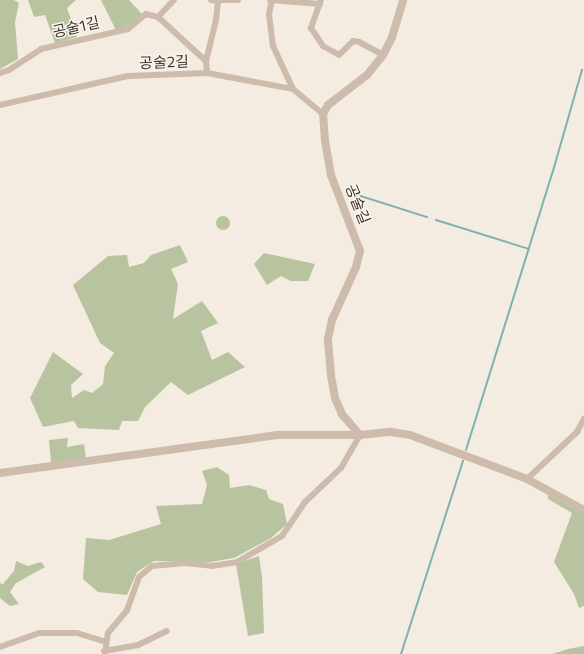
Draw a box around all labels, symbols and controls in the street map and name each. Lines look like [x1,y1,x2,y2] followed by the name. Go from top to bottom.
[51,13,101,41] street label: 공술1길
[139,52,189,72] street label: 공술2길
[342,181,374,227] street label: 공술길

